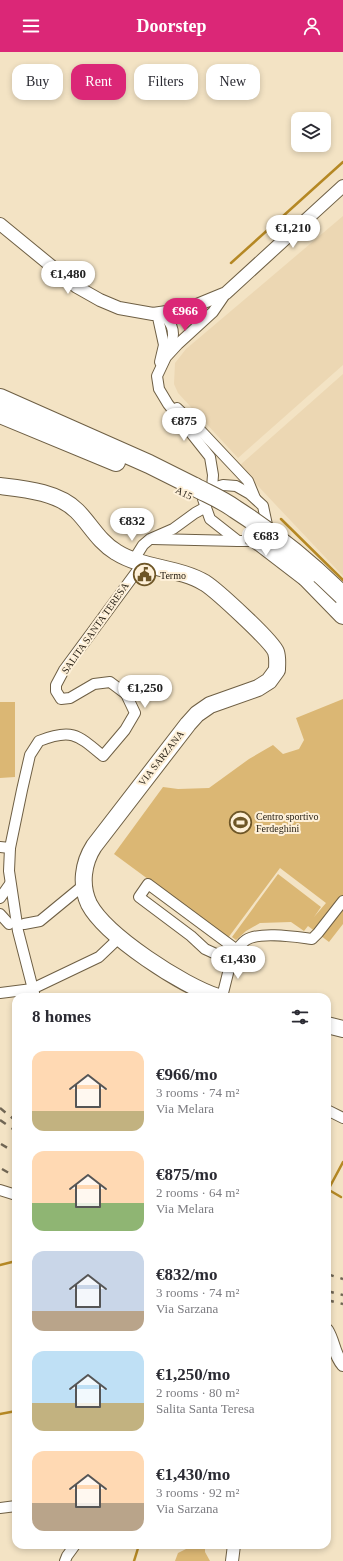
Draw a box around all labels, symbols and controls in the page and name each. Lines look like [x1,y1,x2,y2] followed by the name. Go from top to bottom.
[20,15,42,37] icon: menu
[301,15,323,37] icon: person
[137,16,207,36] text: Doorstep
[12,64,63,100] chip: Buy
[71,64,126,100] chip: Rent
[134,64,198,100] chip: Filters
[206,64,260,100] chip: New
[291,112,331,152] map controls
[291,112,331,152] button: layers
[260,215,326,249] pin: €1,210
[275,220,311,235] text: €1,210
[35,261,101,295] pin: €1,480
[50,266,86,281] text: €1,480
[161,298,209,332] pin: €966
[172,303,198,318] text: €966
[160,408,208,442] pin: €875
[171,413,197,428] text: €875
[174,484,194,502] street label: A15
[108,508,156,542] pin: €832
[119,513,145,528] text: €832
[242,523,290,557] pin: €683
[253,528,279,543] text: €683
[132,562,158,588] public building icon: Termo
[160,570,186,581] place label: Termo
[59,580,131,676] street label: SALITA SANTA TERESA
[112,675,178,709] pin: €1,250
[127,680,163,695] text: €1,250
[136,728,186,788] street label: VIA SARZANA
[227,809,253,835] sports icon: Centro sportivo Ferdeghini
[256,811,319,834] place label: Centro sportivo Ferdeghini
[205,946,271,980] pin: €1,430
[220,951,256,966] text: €1,430
[289,1006,311,1028] icon: filters
[32,1007,91,1026] text: 8 homes
[156,1065,217,1084] text: €966/mo
[64,1067,112,1115] icon: home
[156,1085,239,1100] text: 3 rooms · 74 m²
[156,1101,214,1116] text: Via Melara
[156,1165,217,1184] text: €875/mo
[64,1167,112,1215] icon: home
[156,1185,239,1200] text: 2 rooms · 64 m²
[156,1201,214,1216] text: Via Melara
[156,1265,217,1284] text: €832/mo
[64,1267,112,1315] icon: home
[156,1285,239,1300] text: 3 rooms · 74 m²
[156,1301,218,1316] text: Via Sarzana
[156,1365,230,1384] text: €1,250/mo
[64,1367,112,1415] icon: home
[156,1385,239,1400] text: 2 rooms · 80 m²
[156,1401,254,1416] text: Salita Santa Teresa
[156,1465,230,1484] text: €1,430/mo
[64,1467,112,1515] icon: home
[156,1485,239,1500] text: 3 rooms · 92 m²
[156,1501,218,1516] text: Via Sarzana

